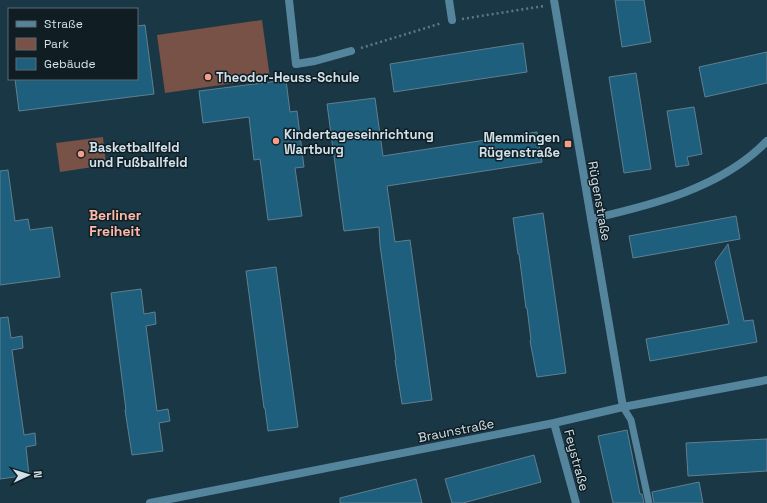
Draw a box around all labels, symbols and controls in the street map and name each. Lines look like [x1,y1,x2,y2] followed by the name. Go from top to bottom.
[8,8,138,80] legend
[44,16,83,32] text: Straße
[44,36,69,52] text: Park
[44,56,96,72] text: Gebäude
[216,69,360,86] place label: Theodor-Heuss-Schule
[203,72,213,82] marker: Theodor-Heuss-Schule
[284,126,434,158] place label: Kindertageseinrichtung Wartburg
[479,129,560,161] place label: Memmingen Rügenstraße
[271,136,281,146] marker: Kindertageseinrichtung Wartburg
[89,139,187,171] place label: Basketballfeld und Fußballfeld
[563,139,573,149] marker: Memmingen Rügenstraße
[76,149,86,159] marker: Basketballfeld und Fußballfeld
[584,160,615,242] street label: Rügenstraße
[89,206,142,240] district label: Berliner Freiheit
[417,415,496,446] street label: Braunstraße
[560,427,593,493] street label: Feystraße
[8,455,48,495] north arrow
[31,470,45,478] text: N

